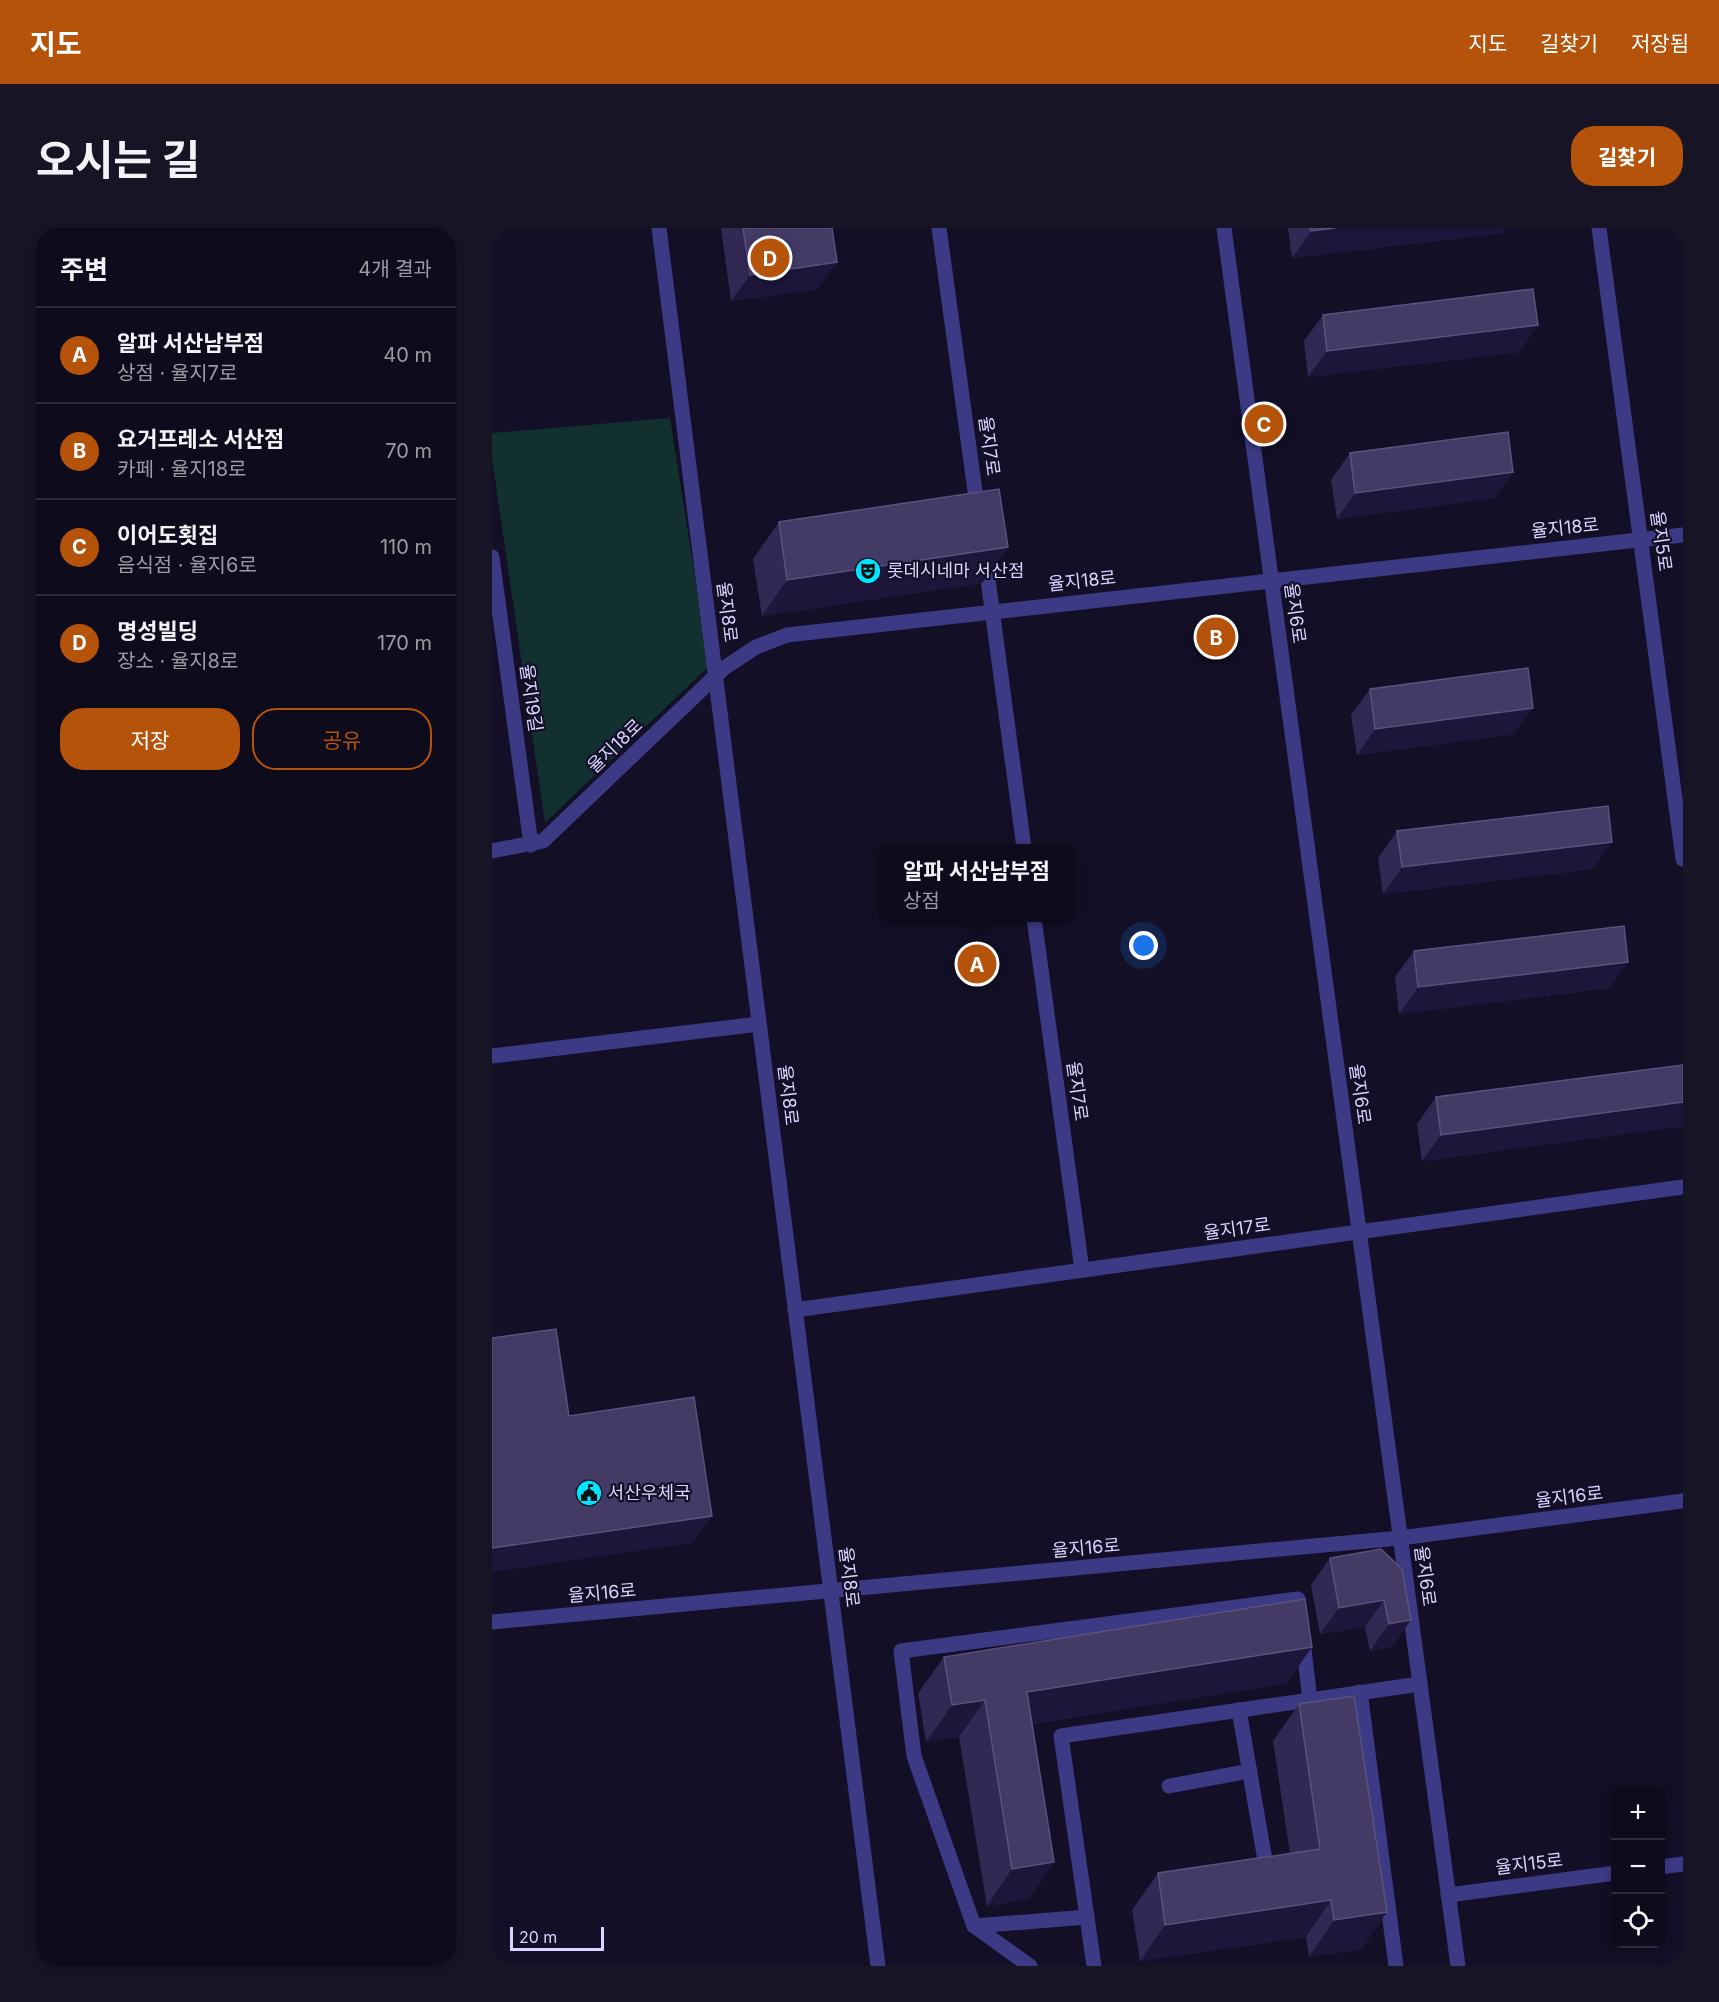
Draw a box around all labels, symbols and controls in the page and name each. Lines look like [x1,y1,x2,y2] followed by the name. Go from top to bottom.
[30,27,82,61] text: 지도
[1468,31,1507,56] text: 지도
[1540,31,1598,56] text: 길찾기
[1631,31,1689,56] text: 저장됨
[1571,126,1683,186] button: 길찾기
[36,134,201,185] text: 오시는 길
[750,236,790,280] pin: D
[60,254,108,285] text: 주변
[358,257,432,281] text: 4개 결과
[117,330,264,356] text: 알파 서산남부점
[72,343,87,367] text: A
[383,343,432,367] text: 40 m
[117,361,237,385] text: 상점 · 율지7로
[1244,402,1284,446] pin: C
[975,415,1004,477] street label: 율지7로
[117,426,284,452] text: 요거프레소 서산점
[73,439,86,463] text: B
[385,439,432,463] text: 70 m
[117,457,247,481] text: 카페 · 율지18로
[1647,509,1676,572] street label: 율지5로
[1530,513,1600,542] street label: 율지18로
[117,522,218,548] text: 이어도횟집
[72,535,87,559] text: C
[380,535,432,559] text: 110 m
[117,553,257,577] text: 음식점 · 율지6로
[853,556,883,586] theatre icon: 롯데시네마 서산점
[887,560,1025,581] place label: 롯데시네마 서산점
[1047,566,1117,595] street label: 율지18로
[713,580,742,643] street label: 율지8로
[1281,581,1310,645] street label: 율지6로
[1196,614,1236,660] pin: B
[117,618,198,644] text: 명성빌딩
[72,631,87,655] text: D
[377,631,432,655] text: 170 m
[117,649,238,673] text: 장소 · 율지8로
[516,663,547,733] street label: 율지19길
[60,708,240,770] button: 저장
[252,708,432,770] button: 공유
[583,714,646,777] street label: 율지18로
[879,844,1074,922] popup
[903,858,1050,884] text: 알파 서산남부점
[903,889,940,913] text: 상점
[1129,931,1158,960] your location
[958,942,996,986] pin: A
[1063,1060,1092,1122] street label: 율지7로
[1346,1062,1375,1126] street label: 율지6로
[774,1063,803,1126] street label: 율지8로
[1202,1213,1272,1244] street label: 율지17로
[574,1478,604,1508] public building icon: 서산우체국
[608,1482,691,1503] place label: 서산우체국
[1534,1482,1604,1511] street label: 율지16로
[1051,1534,1121,1561] street label: 율지16로
[1411,1544,1440,1608] street label: 율지6로
[835,1545,864,1608] street label: 율지8로
[567,1579,637,1606] street label: 율지16로
[1611,1786,1665,1948] map controls
[1611,1786,1665,1840] button: +
[1611,1840,1665,1894] button: −
[1494,1849,1564,1878] street label: 율지15로
[1611,1894,1665,1948] button: locate
[510,1924,604,1952] scale bar
[519,1927,557,1947] text: 20 m

